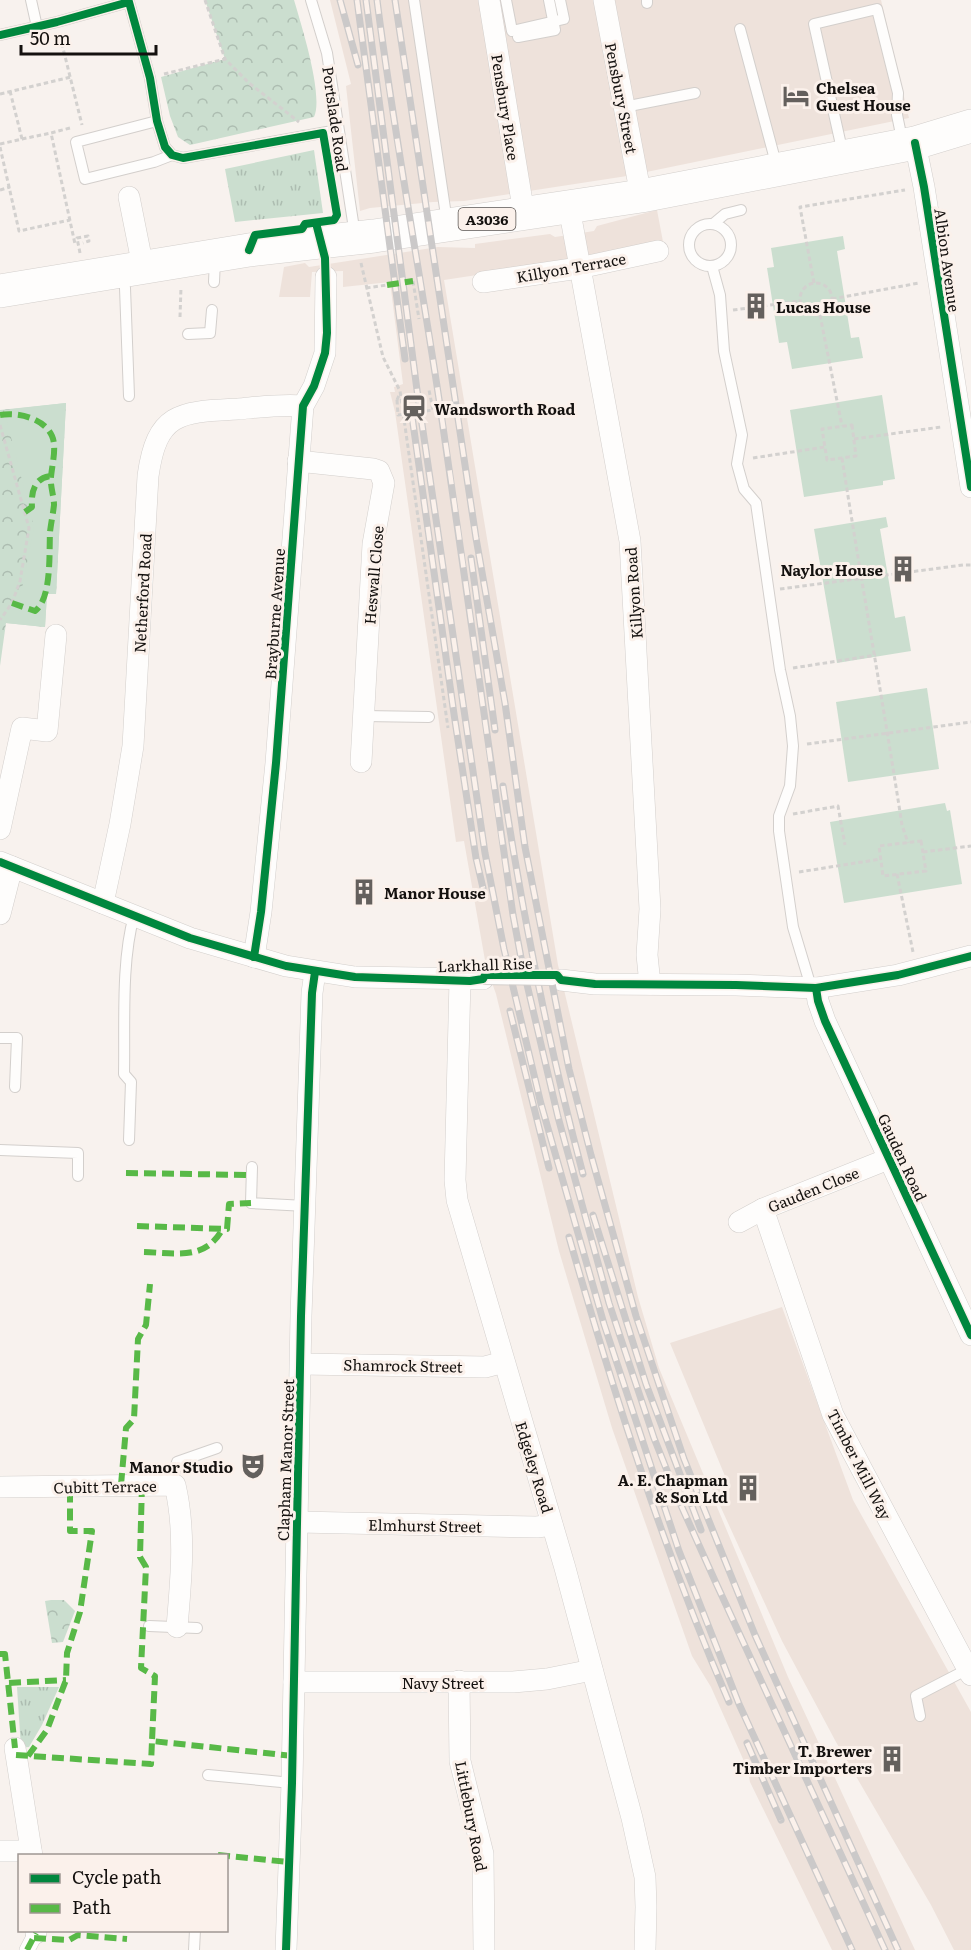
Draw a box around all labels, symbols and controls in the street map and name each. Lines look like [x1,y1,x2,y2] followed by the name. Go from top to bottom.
[21,18,156,56] scale bar
[30,24,71,51] text: 50 m
[600,40,644,156] street label: Pensbury Street
[486,52,526,162] street label: Pensbury Place
[317,65,355,173] street label: Portslade Road
[816,76,911,116] place label: Chelsea Guest House
[781,81,811,111] hotel icon: Chelsea Guest House
[929,207,967,313] street label: Albion Avenue
[458,208,516,230] road number: A3036
[514,246,628,288] street label: Killyon Terrace
[741,291,771,321] building icon: Lucas House
[776,295,871,318] place label: Lucas House
[399,393,429,423] station icon: Wandsworth Road
[434,397,575,420] place label: Wandsworth Road
[357,524,389,625] street label: Heswall Close
[127,533,157,653] street label: Netherford Road
[618,546,648,640] street label: Killyon Road
[258,547,290,680] street label: Brayburne Avenue
[888,554,918,584] building icon: Naylor House
[781,558,884,581] place label: Naylor House
[349,877,379,907] building icon: Manor House
[384,881,486,904] place label: Manor House
[437,951,533,977] street label: Larkhall Rise
[873,1109,933,1205] street label: Gauden Road
[764,1160,862,1218] street label: Gauden Close
[343,1352,463,1378] street label: Shamrock Street
[271,1379,299,1541] street label: Clapham Manor Street
[822,1404,898,1524] street label: Timber Mill Way
[510,1418,560,1516] street label: Edgeley Road
[238,1451,268,1481] theatre icon: Manor Studio
[129,1455,233,1478] place label: Manor Studio
[618,1468,729,1508] place label: A. E. Chapman & Son Ltd
[733,1473,763,1503] building icon: A. E. Chapman & Son Ltd
[53,1474,157,1498] street label: Cubitt Terrace
[368,1513,482,1537] street label: Elmhurst Street
[402,1671,484,1694] street label: Navy Street
[733,1739,872,1779] place label: T. Brewer Timber Importers
[877,1744,907,1774] building icon: T. Brewer Timber Importers
[450,1759,494,1873] street label: Littlebury Road
[18,1854,228,1932] legend
[72,1863,161,1890] text: Cycle path
[72,1893,111,1920] text: Path

